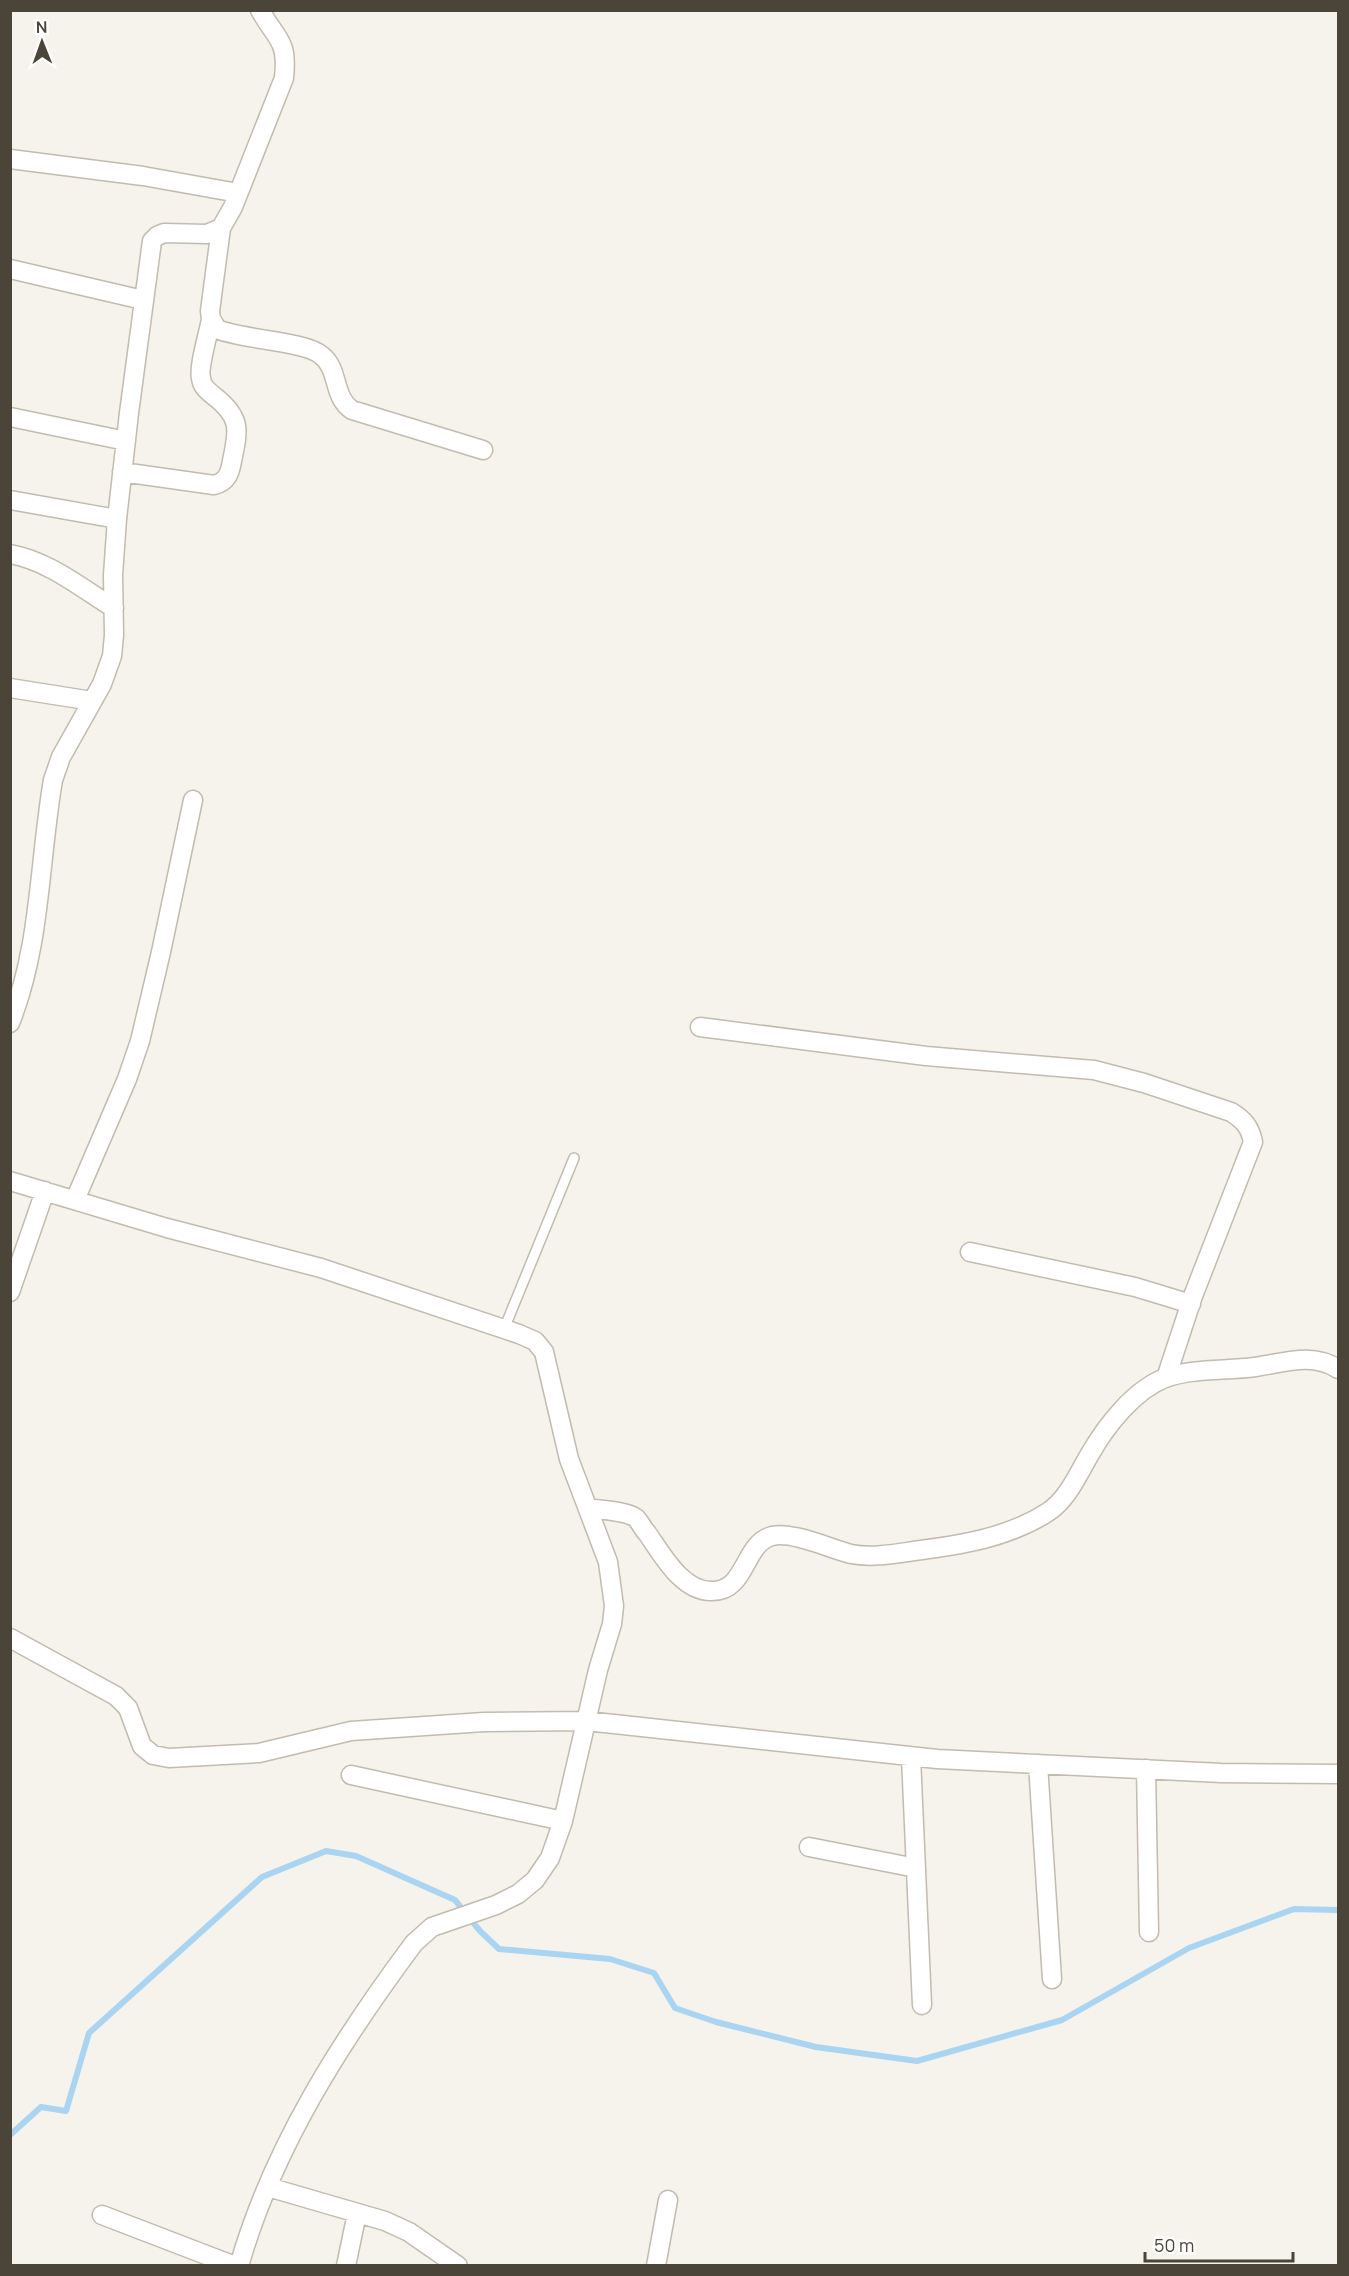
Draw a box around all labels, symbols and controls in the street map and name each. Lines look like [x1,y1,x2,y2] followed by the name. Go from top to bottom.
[12,12,72,72] north arrow
[36,16,48,38] text: N
[1145,2225,1294,2263] scale bar
[1154,2233,1194,2257] text: 50 m

